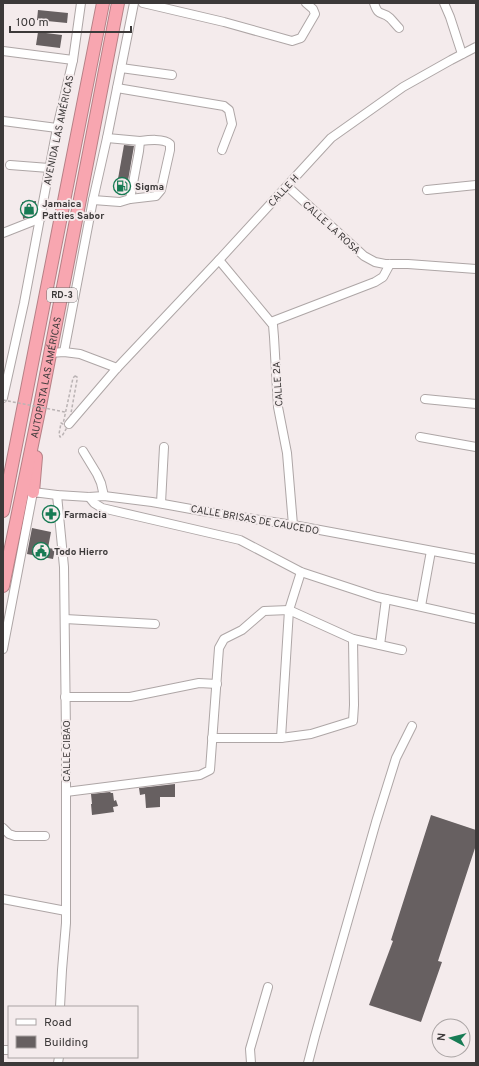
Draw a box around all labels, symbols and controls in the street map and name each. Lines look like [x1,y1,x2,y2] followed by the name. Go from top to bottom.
[10,8,131,34] scale bar
[16,15,49,31] text: 100 m
[41,74,77,187] street label: AVENIDA LAS AMÉRICAS
[266,172,302,210] street label: CALLE H
[112,176,132,196] fuel station icon: Sigma
[135,181,164,194] place label: Sigma
[42,198,105,223] place label: Jamaica Patties Sabor
[19,199,39,219] shop icon: Jamaica Patties Sabor
[299,199,363,258] street label: CALLE LA ROSA
[47,288,77,302] road number: RD-3
[29,316,65,439] street label: AUTOPISTA LAS AMÉRICAS
[270,361,287,407] street label: CALLE 2A
[190,503,320,538] street label: CALLE BRISAS DE CAUCEDO
[41,504,61,524] pharmacy icon: Farmacia
[64,509,107,522] place label: Farmacia
[31,541,51,561] public building icon: Todo Hierro
[54,546,108,559] place label: Todo Hierro
[61,720,74,782] street label: CALLE CIBAO
[8,1006,138,1058] legend
[44,1015,72,1031] text: Road
[431,1018,471,1058] north arrow
[435,1032,449,1042] text: N
[44,1035,88,1051] text: Building

